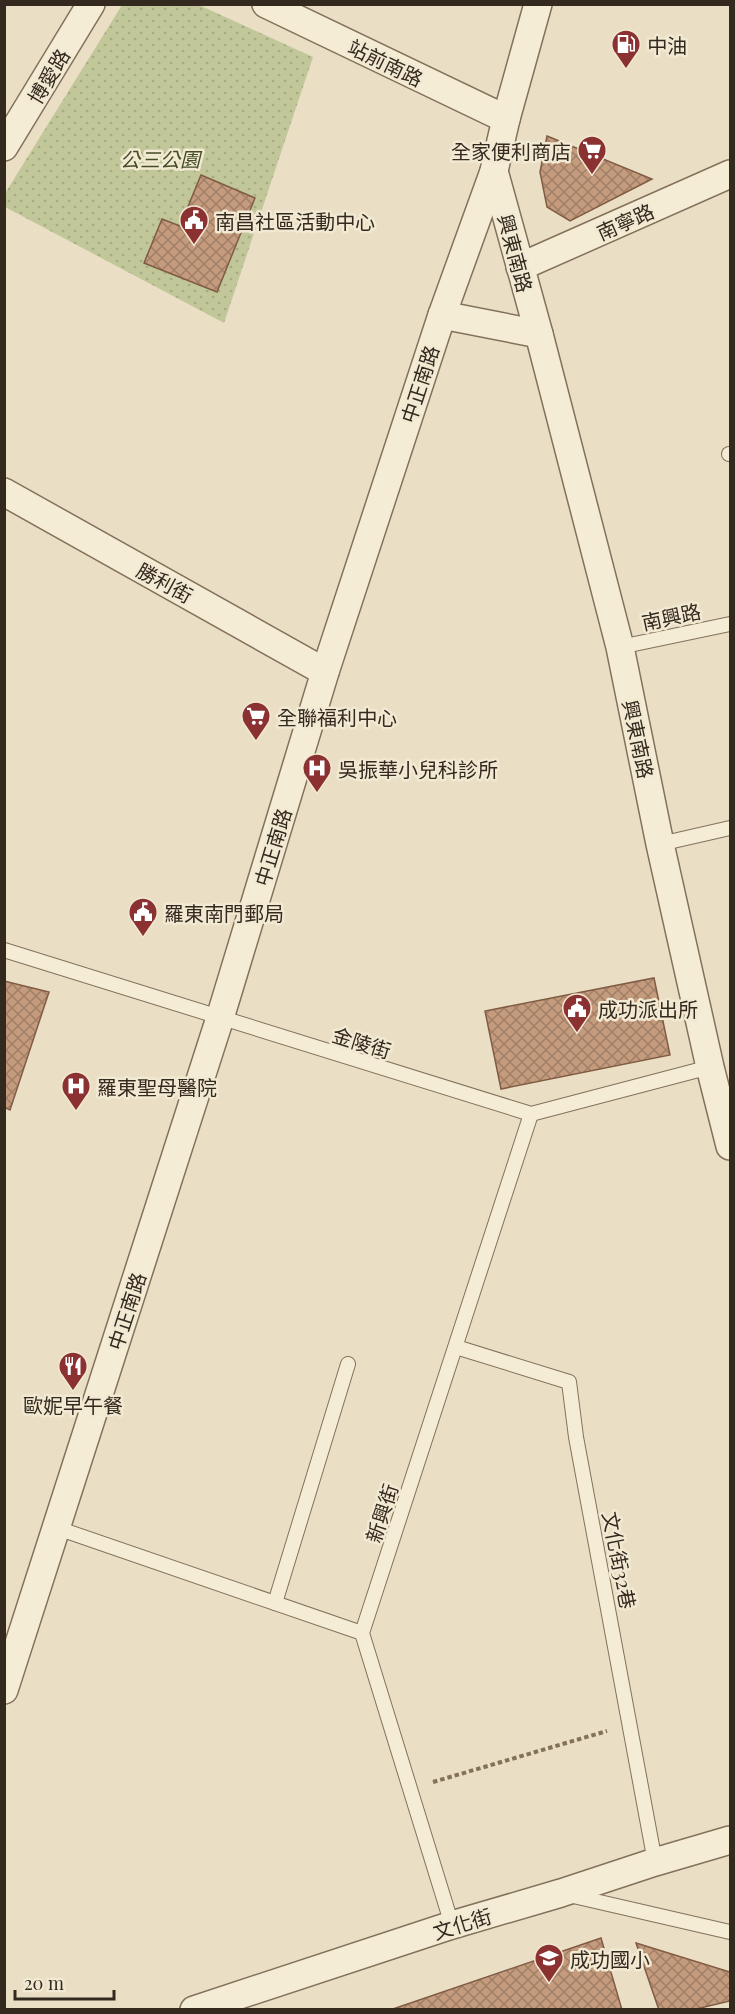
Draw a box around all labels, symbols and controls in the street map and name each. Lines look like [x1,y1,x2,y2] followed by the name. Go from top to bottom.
[610,28,642,70] fuel station icon: 中油
[647,31,687,58] place label: 中油
[344,32,428,92] street label: 站前南路
[21,43,75,109] street label: 博愛路
[576,134,608,176] supermarket icon: 全家便利商店
[451,137,571,164] place label: 全家便利商店
[120,145,203,172] park label: 公三公園
[592,196,658,246] street label: 南寧路
[178,204,210,246] public building icon: 南昌社區活動中心
[215,207,375,234] place label: 南昌社區活動中心
[493,211,539,295] street label: 興東南路
[394,342,444,426] street label: 中正南路
[132,556,198,608] street label: 勝利街
[639,597,703,635] street label: 南興路
[617,697,661,781] street label: 興東南路
[240,700,272,742] supermarket icon: 全聯福利中心
[277,703,397,730] place label: 全聯福利中心
[301,752,333,794] hospital icon: 吳振華小兒科診所
[338,755,498,782] place label: 吳振華小兒科診所
[247,805,297,889] street label: 中正南路
[127,896,159,938] public building icon: 羅東南門郵局
[164,899,284,926] place label: 羅東南門郵局
[561,992,593,1034] public building icon: 成功派出所
[598,995,698,1022] place label: 成功派出所
[329,1020,395,1064] street label: 金陵街
[60,1070,92,1112] hospital icon: 羅東聖母醫院
[97,1073,217,1100] place label: 羅東聖母醫院
[101,1269,151,1353] street label: 中正南路
[57,1350,89,1392] restaurant icon: 歐妮早午餐
[23,1391,123,1418] place label: 歐妮早午餐
[359,1480,403,1546] street label: 新興街
[597,1509,643,1611] street label: 文化街32巷
[429,1901,495,1945] street label: 文化街
[533,1942,565,1984] school or university icon: 成功國小
[570,1945,650,1972] place label: 成功國小
[15,1963,114,2001] scale bar
[24,1971,64,1995] text: 20 m

